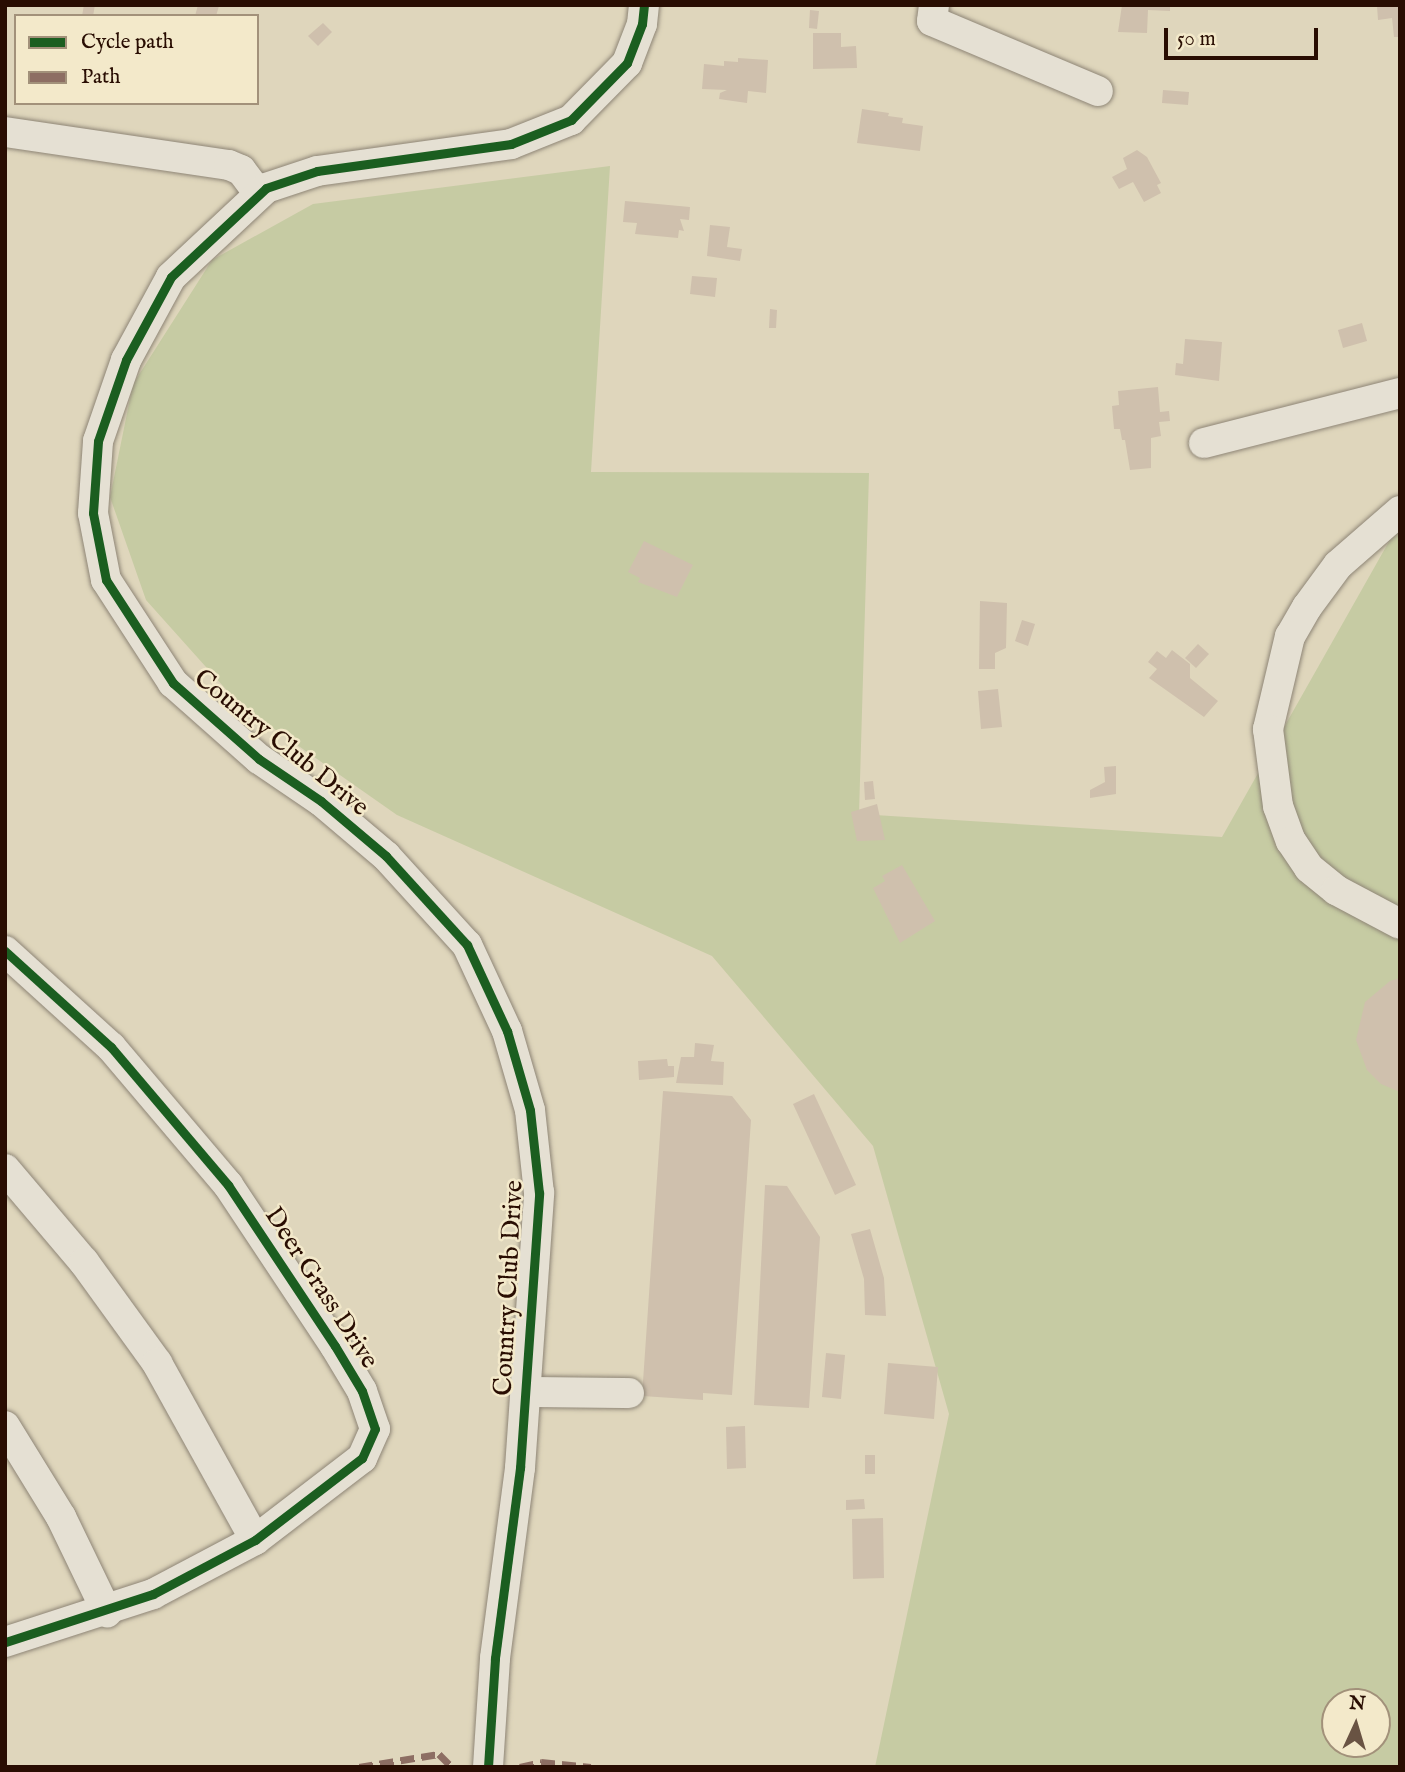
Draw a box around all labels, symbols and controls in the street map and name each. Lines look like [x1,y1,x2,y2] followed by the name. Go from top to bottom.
[14,14,259,105] legend
[1167,14,1321,58] scale bar
[1177,26,1216,53] text: 50 m
[81,29,174,56] text: Cycle path
[81,64,120,91] text: Path
[187,663,375,823] street label: Country Club Drive
[488,1179,530,1397] street label: Country Club Drive
[257,1202,385,1374] street label: Deer Grass Drive
[1321,1688,1391,1758] north arrow
[1348,1692,1366,1717] text: N

